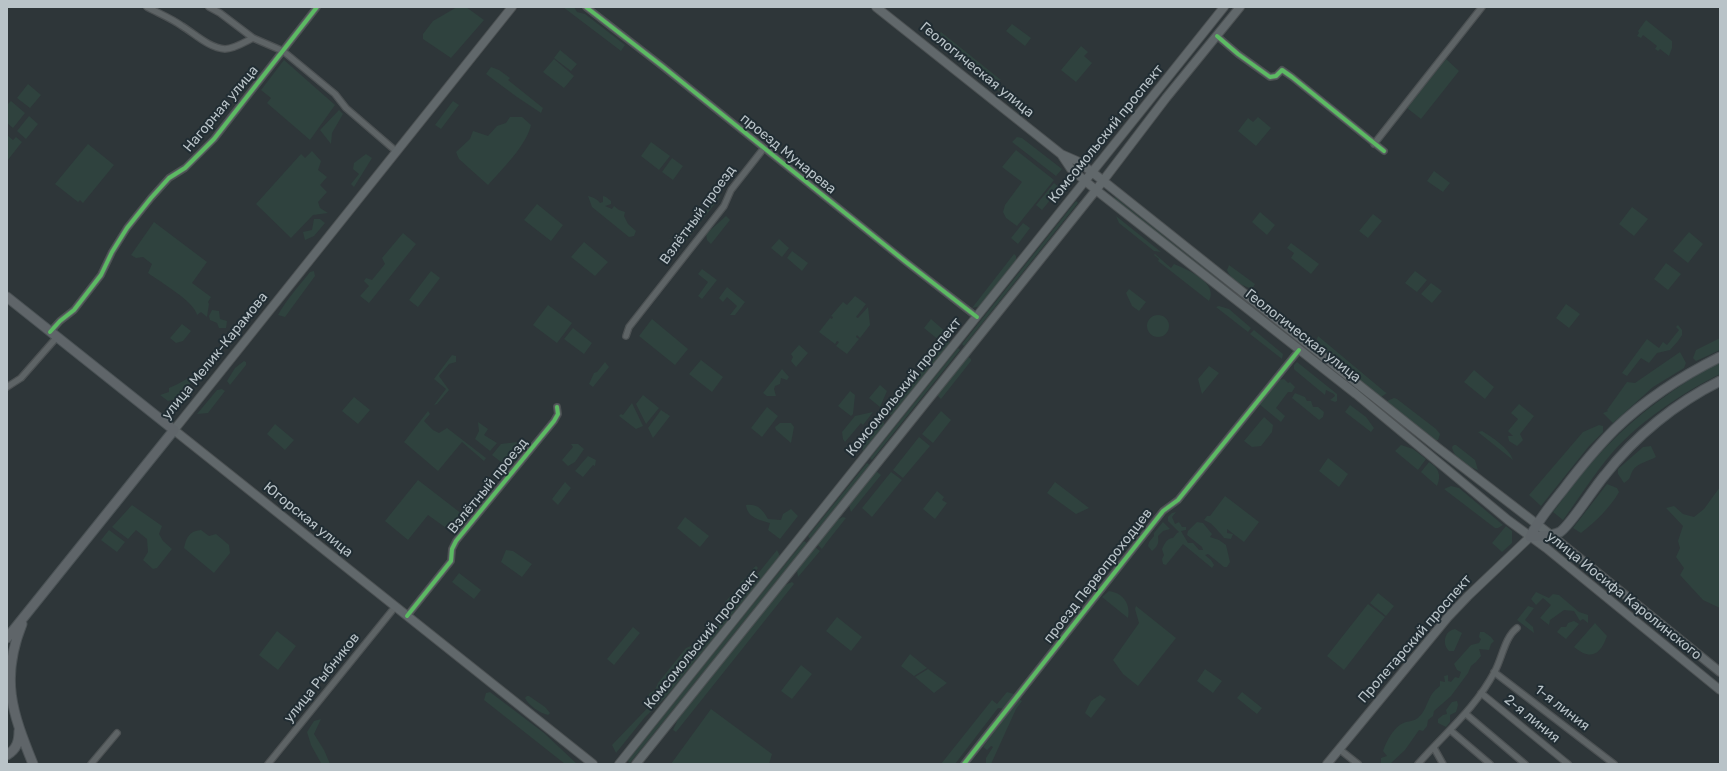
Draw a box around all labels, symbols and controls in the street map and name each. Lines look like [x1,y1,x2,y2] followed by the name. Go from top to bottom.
[917,19,1037,121] street label: Геологическая улица
[1045,61,1167,207] street label: Комсомольский проспект
[180,62,262,156] street label: Нагорная улица
[737,110,839,198] street label: проезд Мунарева
[656,162,740,268] street label: Взлётный проезд
[1242,286,1364,386] street label: Геологическая улица
[159,289,271,423] street label: улица Мелик-Карамова
[843,314,965,460] street label: Комсомольский проспект
[444,435,532,537] street label: Взлётный проезд
[260,479,356,561] street label: Югорская улица
[1040,505,1156,647] street label: проезд Первопроходцев
[1543,528,1705,664] street label: улица Иосифа Каролинского
[641,567,763,713] street label: Комсомольский проспект
[1355,571,1475,707] street label: Пролетарский проспект
[281,630,363,726] street label: улица Рыбников
[1531,681,1593,735] street label: 1-я линия
[1501,691,1563,747] street label: 2-я линия

